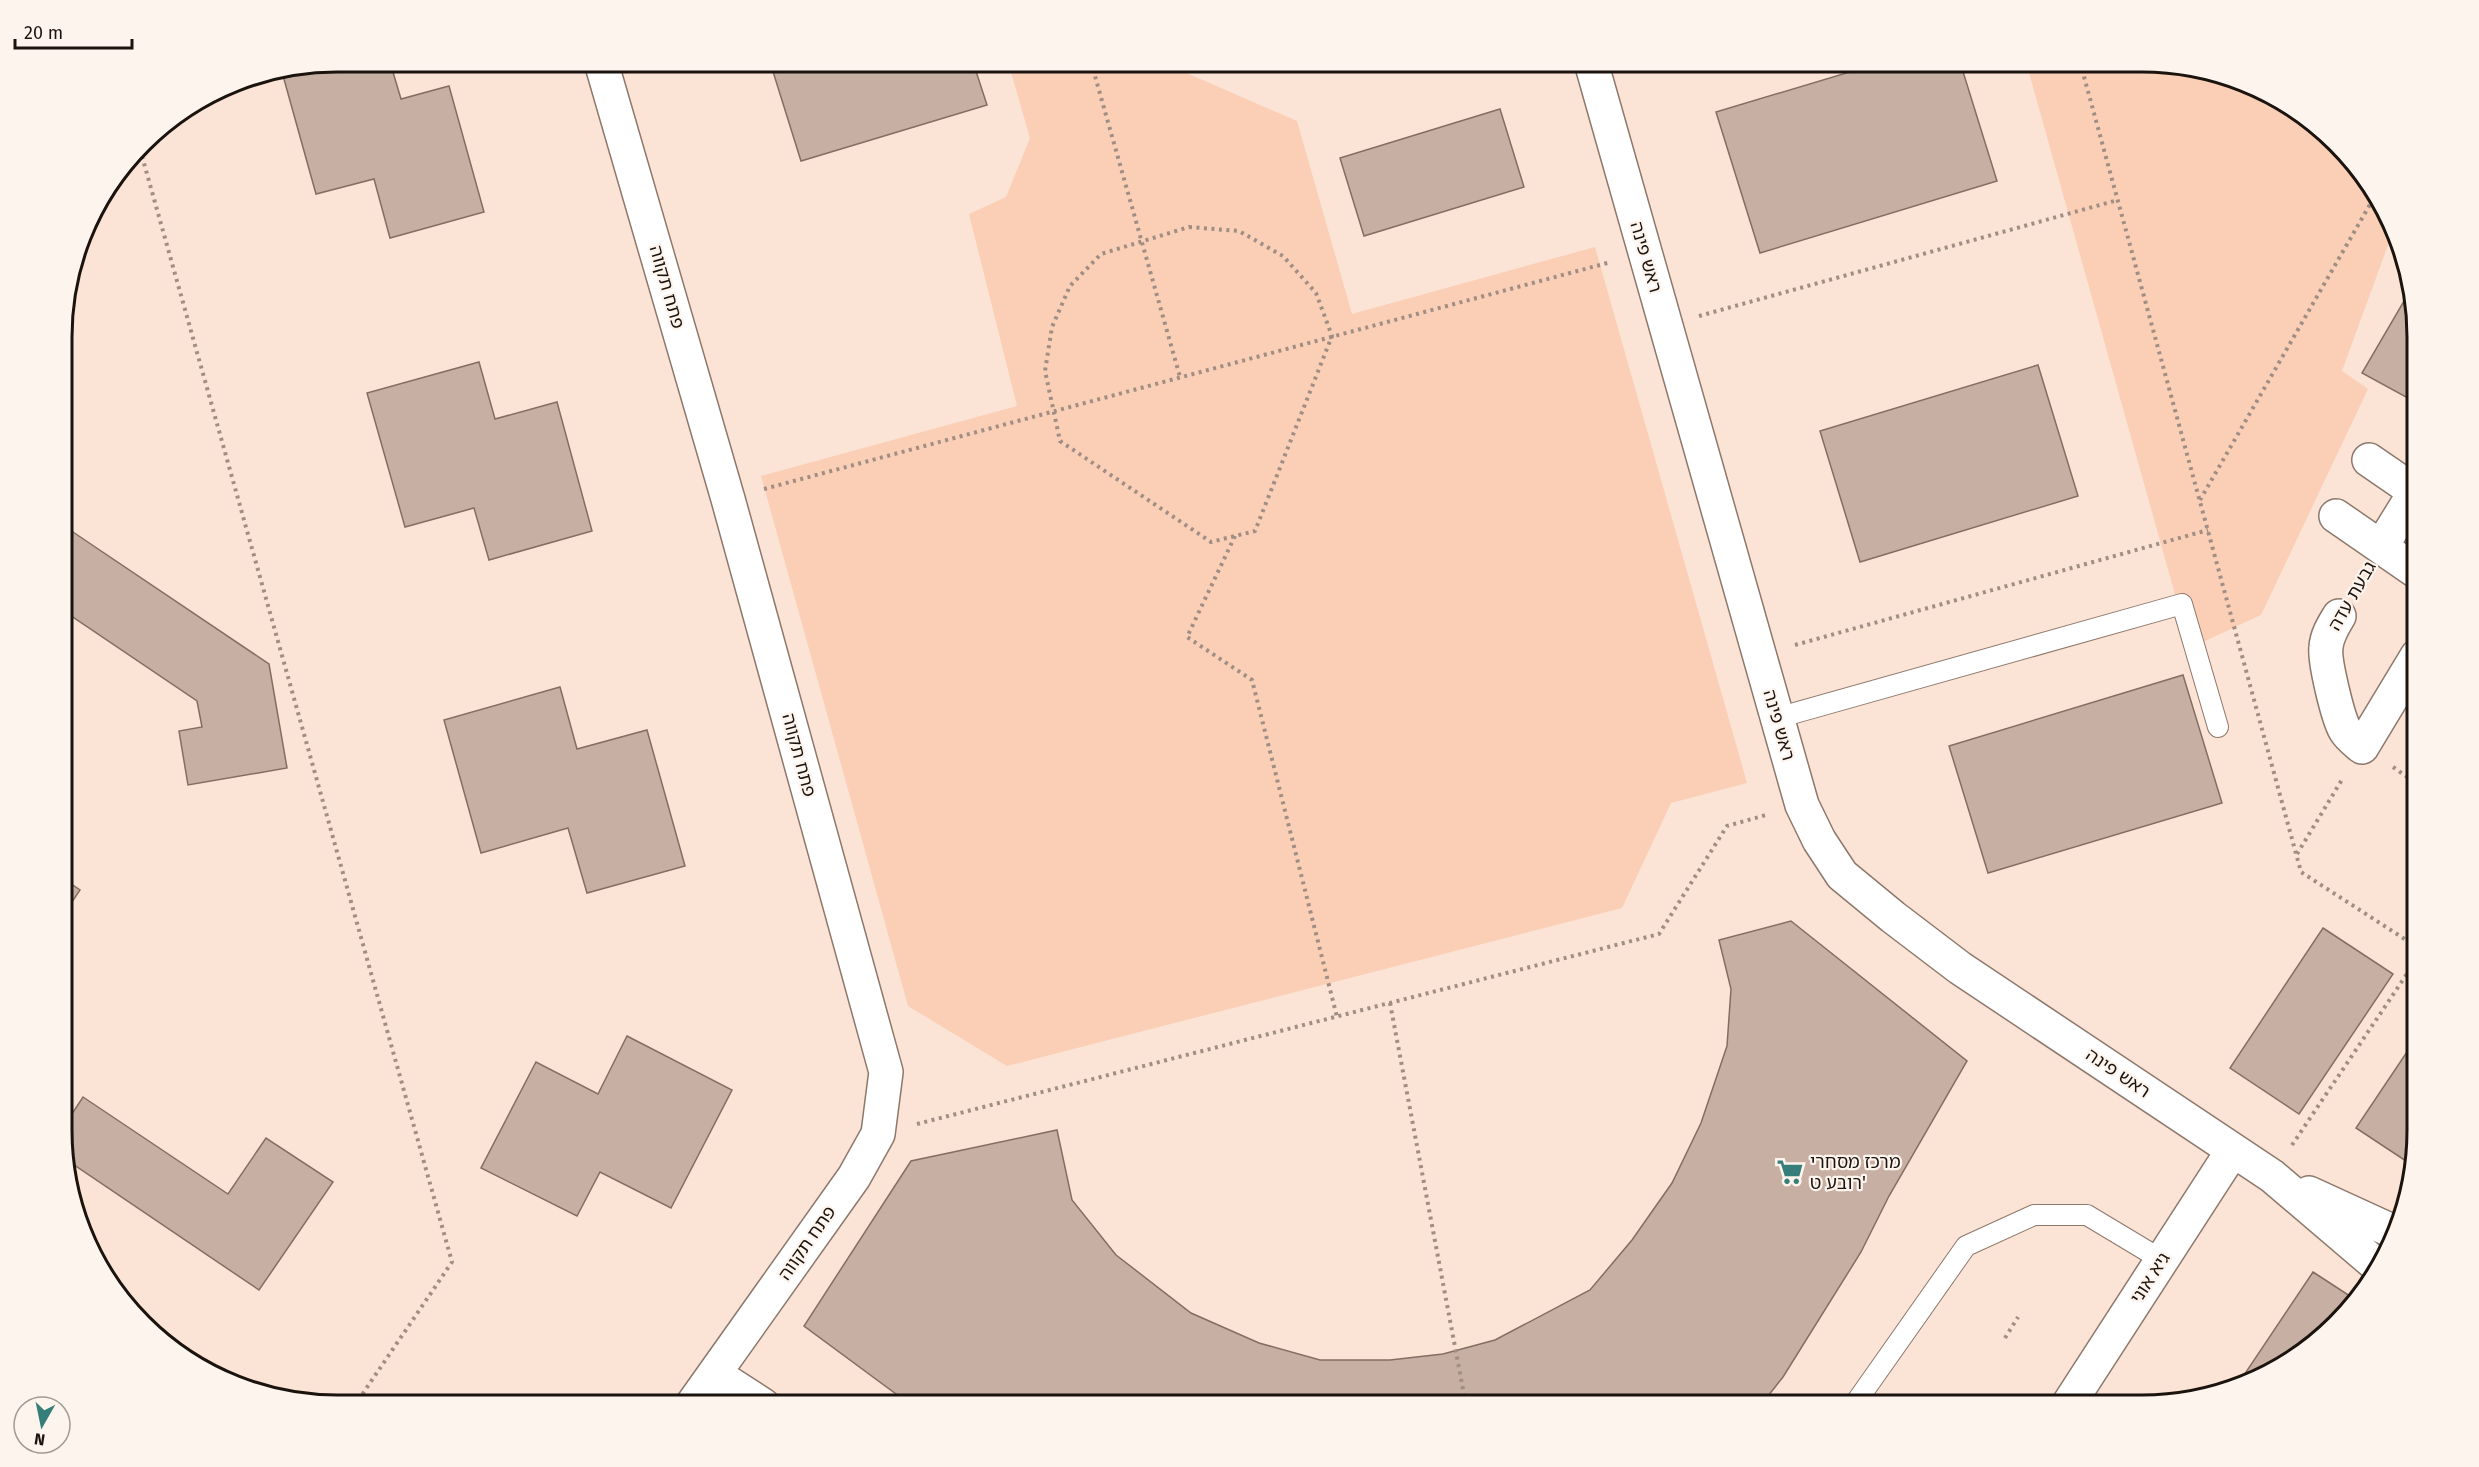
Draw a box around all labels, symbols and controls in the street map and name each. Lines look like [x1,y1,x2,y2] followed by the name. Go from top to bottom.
[15,12,132,50] scale bar
[24,22,63,44] text: 20 m
[1625,219,1667,295] street label: ראש פינה
[645,243,689,331] street label: פתח תקווה
[2323,557,2381,635] street label: גבעת עדה
[1758,687,1800,763] street label: ראש פינה
[777,711,821,799] street label: פתח תקווה
[2082,1044,2154,1102] street label: ראש פינה
[1810,1151,1901,1194] place label: מרכז מסחרי רובע ט'
[1775,1157,1805,1187] supermarket icon: מרכז מסחרי רובע ט'
[773,1202,841,1284] street label: פתח תקווה
[2125,1248,2175,1308] street label: גיא אוני
[12,1395,72,1455] north arrow
[33,1429,46,1450] text: N

